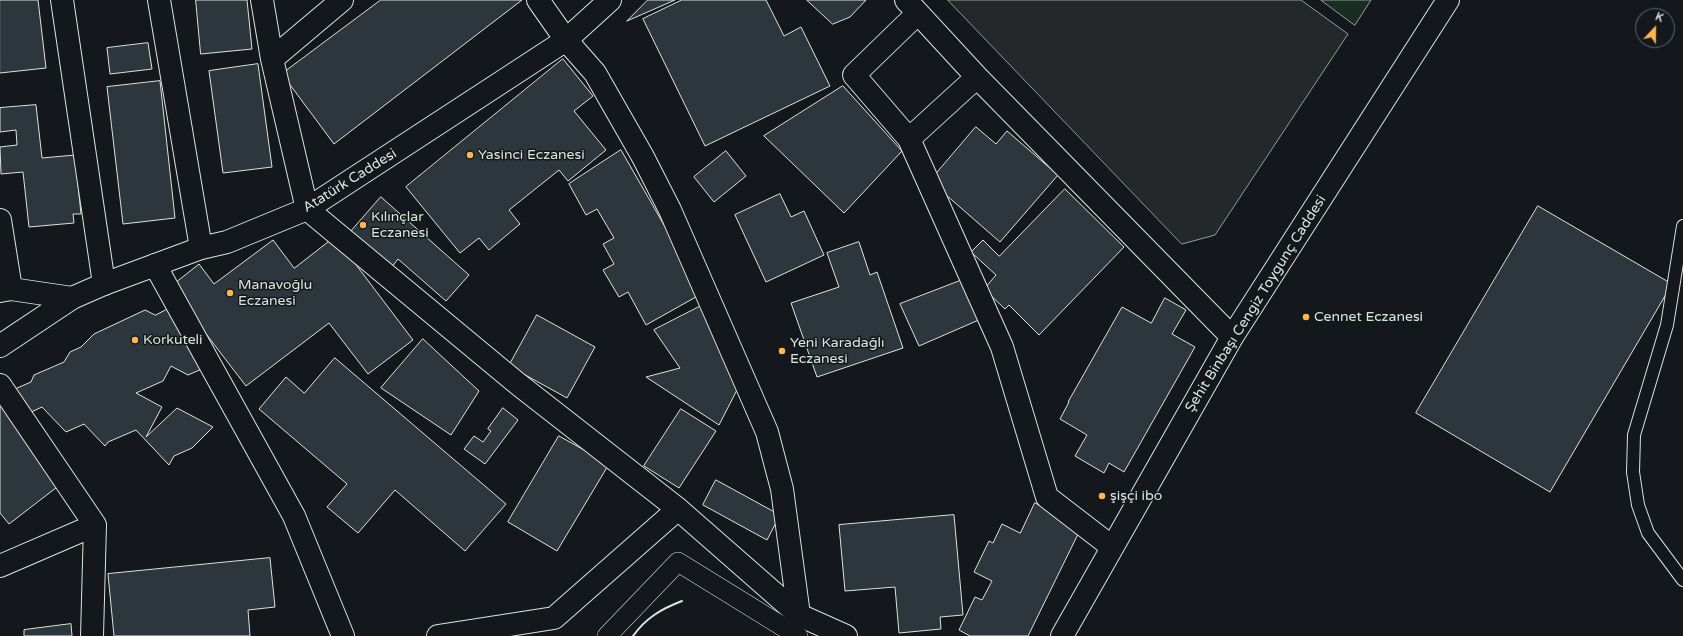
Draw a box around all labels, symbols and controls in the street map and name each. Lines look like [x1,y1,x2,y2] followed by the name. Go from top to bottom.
[1635,8,1675,48] north arrow
[1653,10,1665,25] text: K
[300,146,400,216] street label: Atatürk Caddesi
[478,147,585,163] place label: Yasinci Eczanesi
[465,150,475,160] marker: Yasinci Eczanesi
[1182,193,1330,415] street label: Şehit Binbaşı Cengiz Toygunç Caddesi
[371,209,429,242] place label: Kılınçlar Eczanesi
[358,220,368,230] marker: Kılınçlar Eczanesi
[238,277,312,310] place label: Manavoğlu Eczanesi
[225,288,235,298] marker: Manavoğlu Eczanesi
[1314,309,1423,325] place label: Cennet Eczanesi
[1301,312,1311,322] marker: Cennet Eczanesi
[143,332,203,348] place label: Korkuteli
[130,335,140,345] marker: Korkuteli
[790,335,884,368] place label: Yeni Karadağlı Eczanesi
[777,346,787,356] marker: Yeni Karadağlı Eczanesi
[1110,488,1162,504] place label: şişçi ibo
[1097,491,1107,501] marker: şişçi ibo

